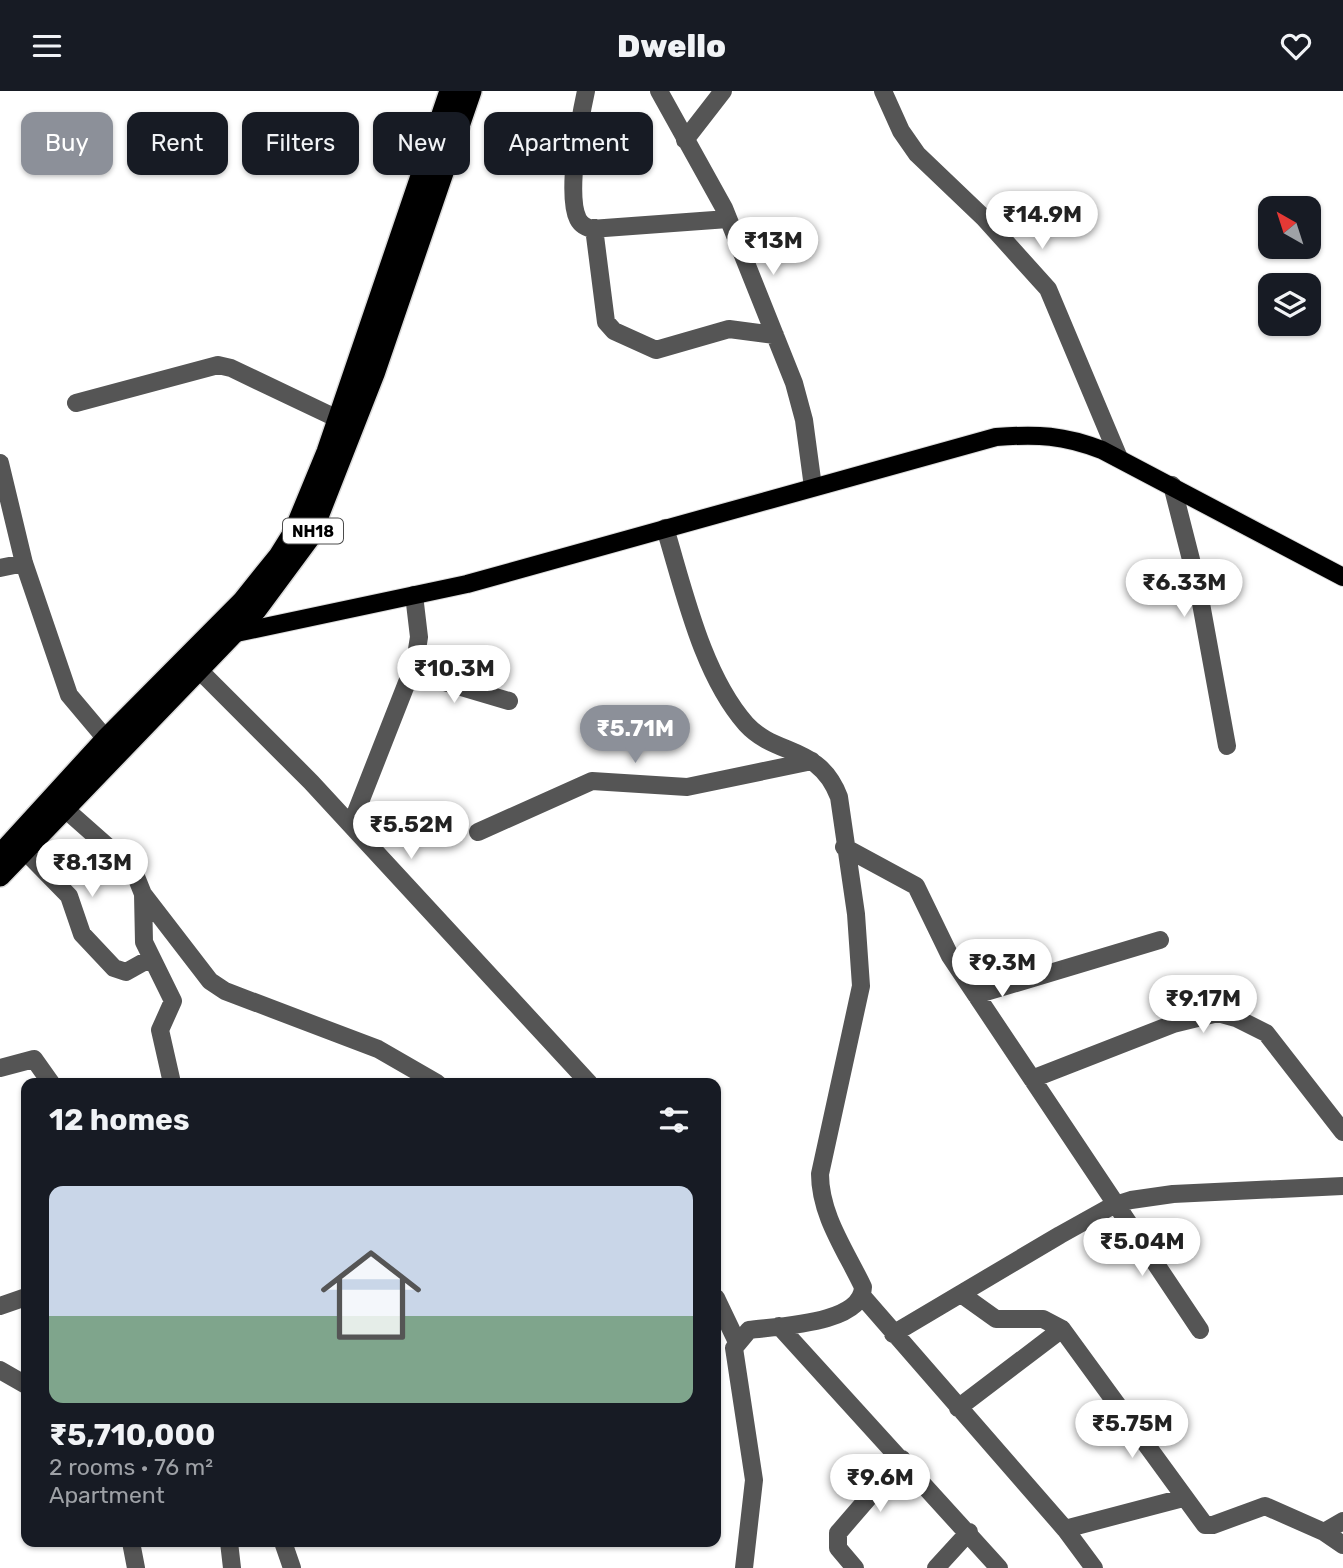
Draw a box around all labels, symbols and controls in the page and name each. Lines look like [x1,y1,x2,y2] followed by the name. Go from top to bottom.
[28,27,66,65] icon: menu
[617,27,726,65] text: Dwello
[1277,27,1315,65] icon: heart
[21,112,113,175] chip: Buy
[127,112,228,175] chip: Rent
[242,112,359,175] chip: Filters
[373,112,470,175] chip: New
[484,112,653,175] chip: Apartment
[985,191,1099,251] pin: ₹14.9M
[1258,196,1321,259] north arrow
[1258,196,1321,336] map controls
[1002,200,1082,228] text: ₹14.9M
[732,218,814,277] pin: ₹13M
[743,226,803,254] text: ₹13M
[1258,273,1321,336] button: layers
[283,519,343,543] road number: NH18
[1127,559,1241,619] pin: ₹6.33M
[1142,568,1226,596] text: ₹6.33M
[397,645,511,705] pin: ₹10.3M
[413,654,495,682] text: ₹10.3M
[578,705,692,765] pin: ₹5.71M
[596,714,674,742] text: ₹5.71M
[354,801,468,861] pin: ₹5.52M
[369,810,453,838] text: ₹5.52M
[35,839,149,899] pin: ₹8.13M
[52,848,132,876] text: ₹8.13M
[953,939,1051,999] pin: ₹9.3M
[968,948,1036,976] text: ₹9.3M
[1146,975,1260,1035] pin: ₹9.17M
[1165,984,1241,1012] text: ₹9.17M
[655,1101,693,1139] icon: filters
[49,1102,190,1138] text: 12 homes
[1085,1219,1199,1278] pin: ₹5.04M
[1099,1227,1185,1255] text: ₹5.04M
[308,1232,434,1358] icon: home
[1075,1401,1189,1460] pin: ₹5.75M
[1091,1409,1173,1437] text: ₹5.75M
[49,1417,215,1453] text: ₹5,710,000
[49,1453,213,1481] text: 2 rooms · 76 m²
[831,1455,929,1514] pin: ₹9.6M
[846,1463,914,1491] text: ₹9.6M
[49,1481,165,1509] text: Apartment

